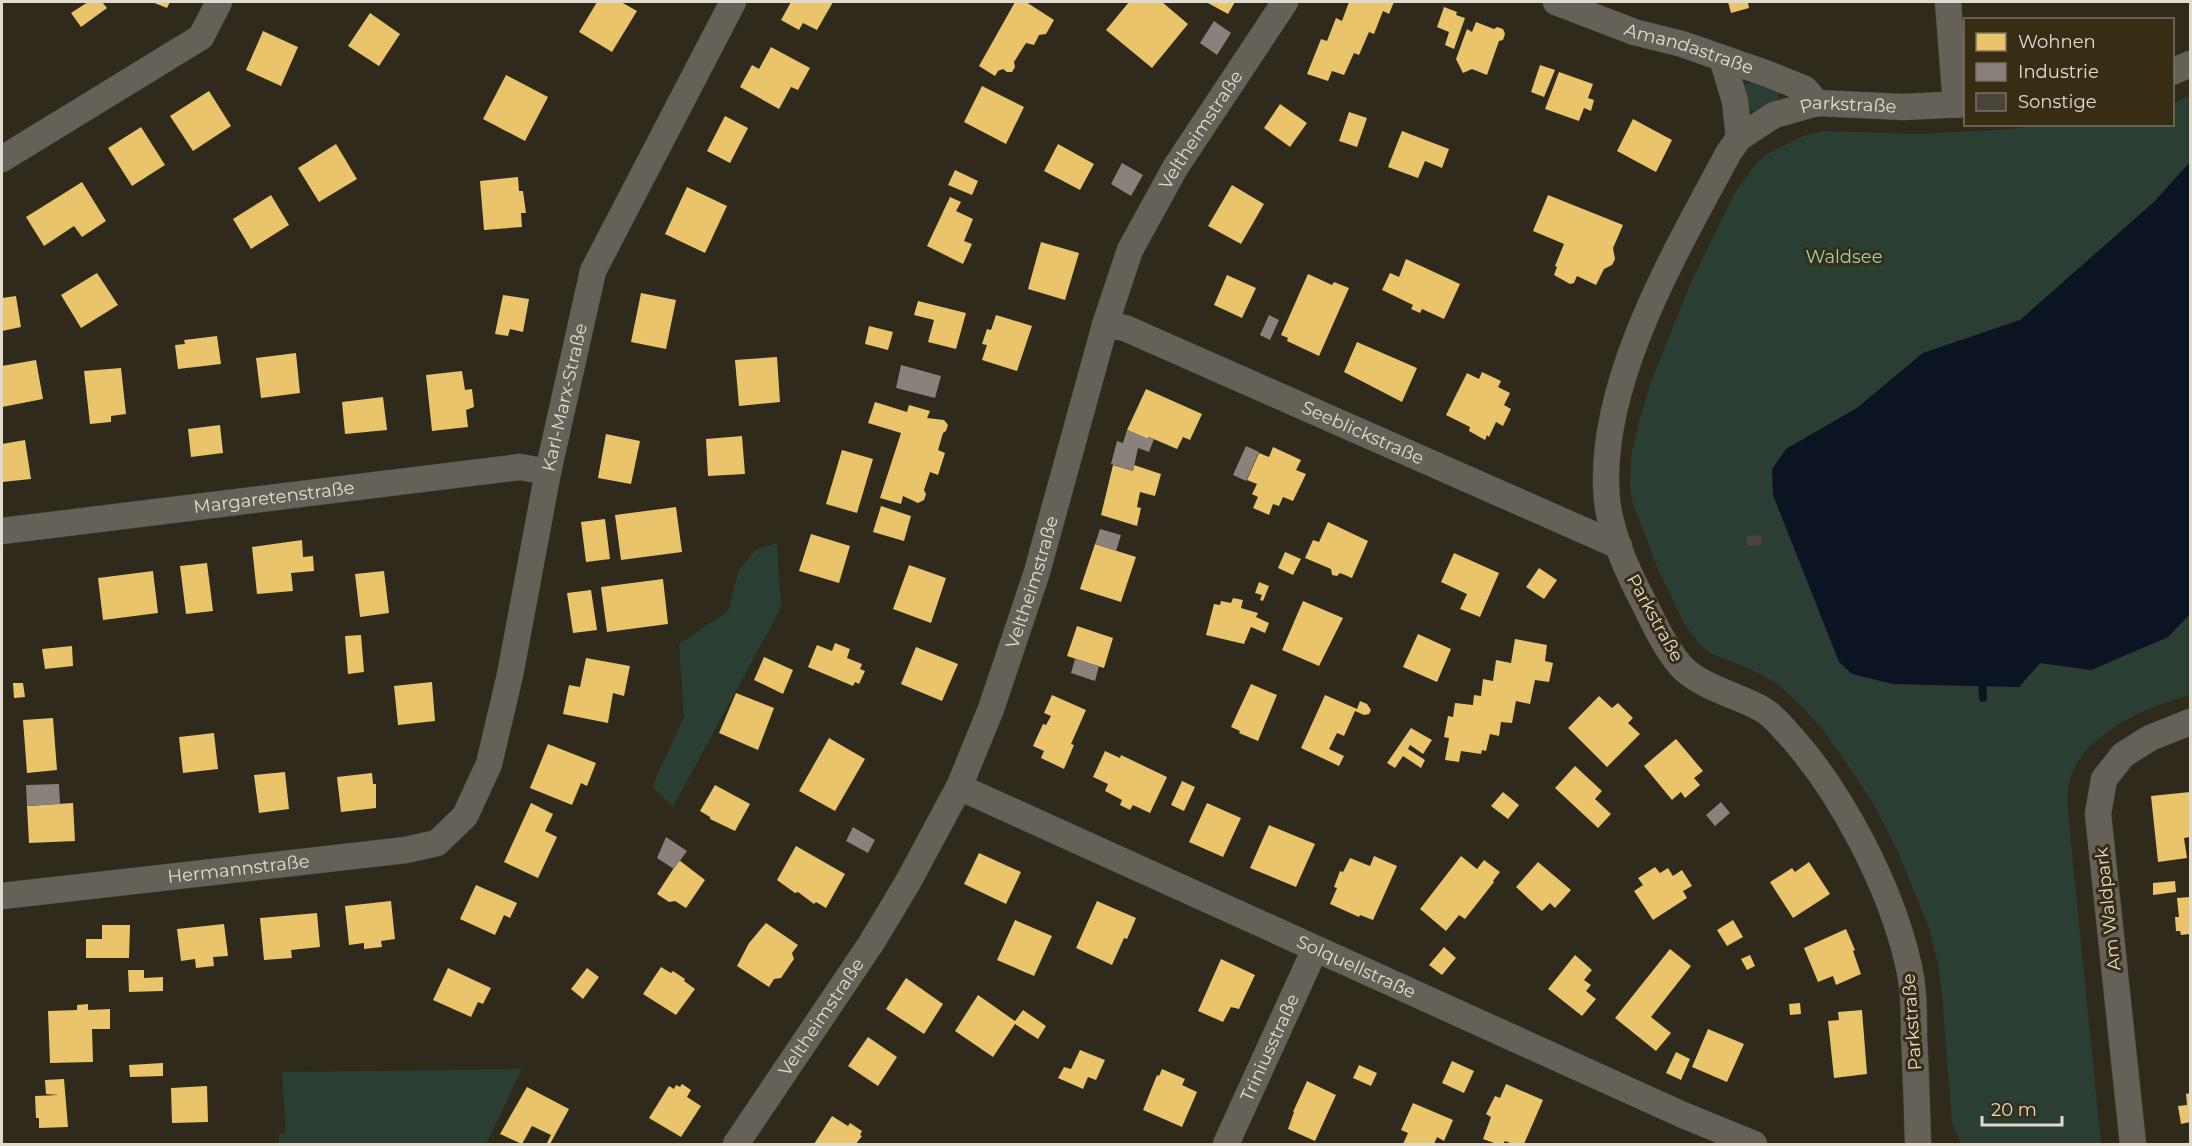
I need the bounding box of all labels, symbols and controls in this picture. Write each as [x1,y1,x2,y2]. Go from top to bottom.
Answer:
street label: Amandastraße [1621,18,1756,79]
legend [1964,18,2174,126]
text: Wohnen [2018,31,2096,53]
text: Industrie [2018,61,2099,83]
street label: Veltheimstraße [1154,66,1248,193]
text: Sonstige [2018,91,2097,113]
street label: Parkstraße [1797,92,1897,118]
park label: Waldsee [1805,246,1883,268]
street label: Karl-Marx-Straße [537,321,592,474]
street label: Seeblickstraße [1298,396,1427,470]
street label: Margaretenstraße [192,477,356,518]
street label: Veltheimstraße [1001,513,1063,651]
street label: Parkstraße [1622,570,1688,666]
street label: Am Waldpark [2091,846,2125,972]
street label: Hermannstraße [166,850,311,888]
street label: Solquellstraße [1293,930,1419,1003]
street label: Veltheimstraße [774,954,869,1080]
street label: Parkstraße [1898,973,1926,1071]
street label: Triniusstraße [1236,990,1304,1105]
scale bar [1982,1089,2062,1127]
text: 20 m [1991,1099,2037,1121]

